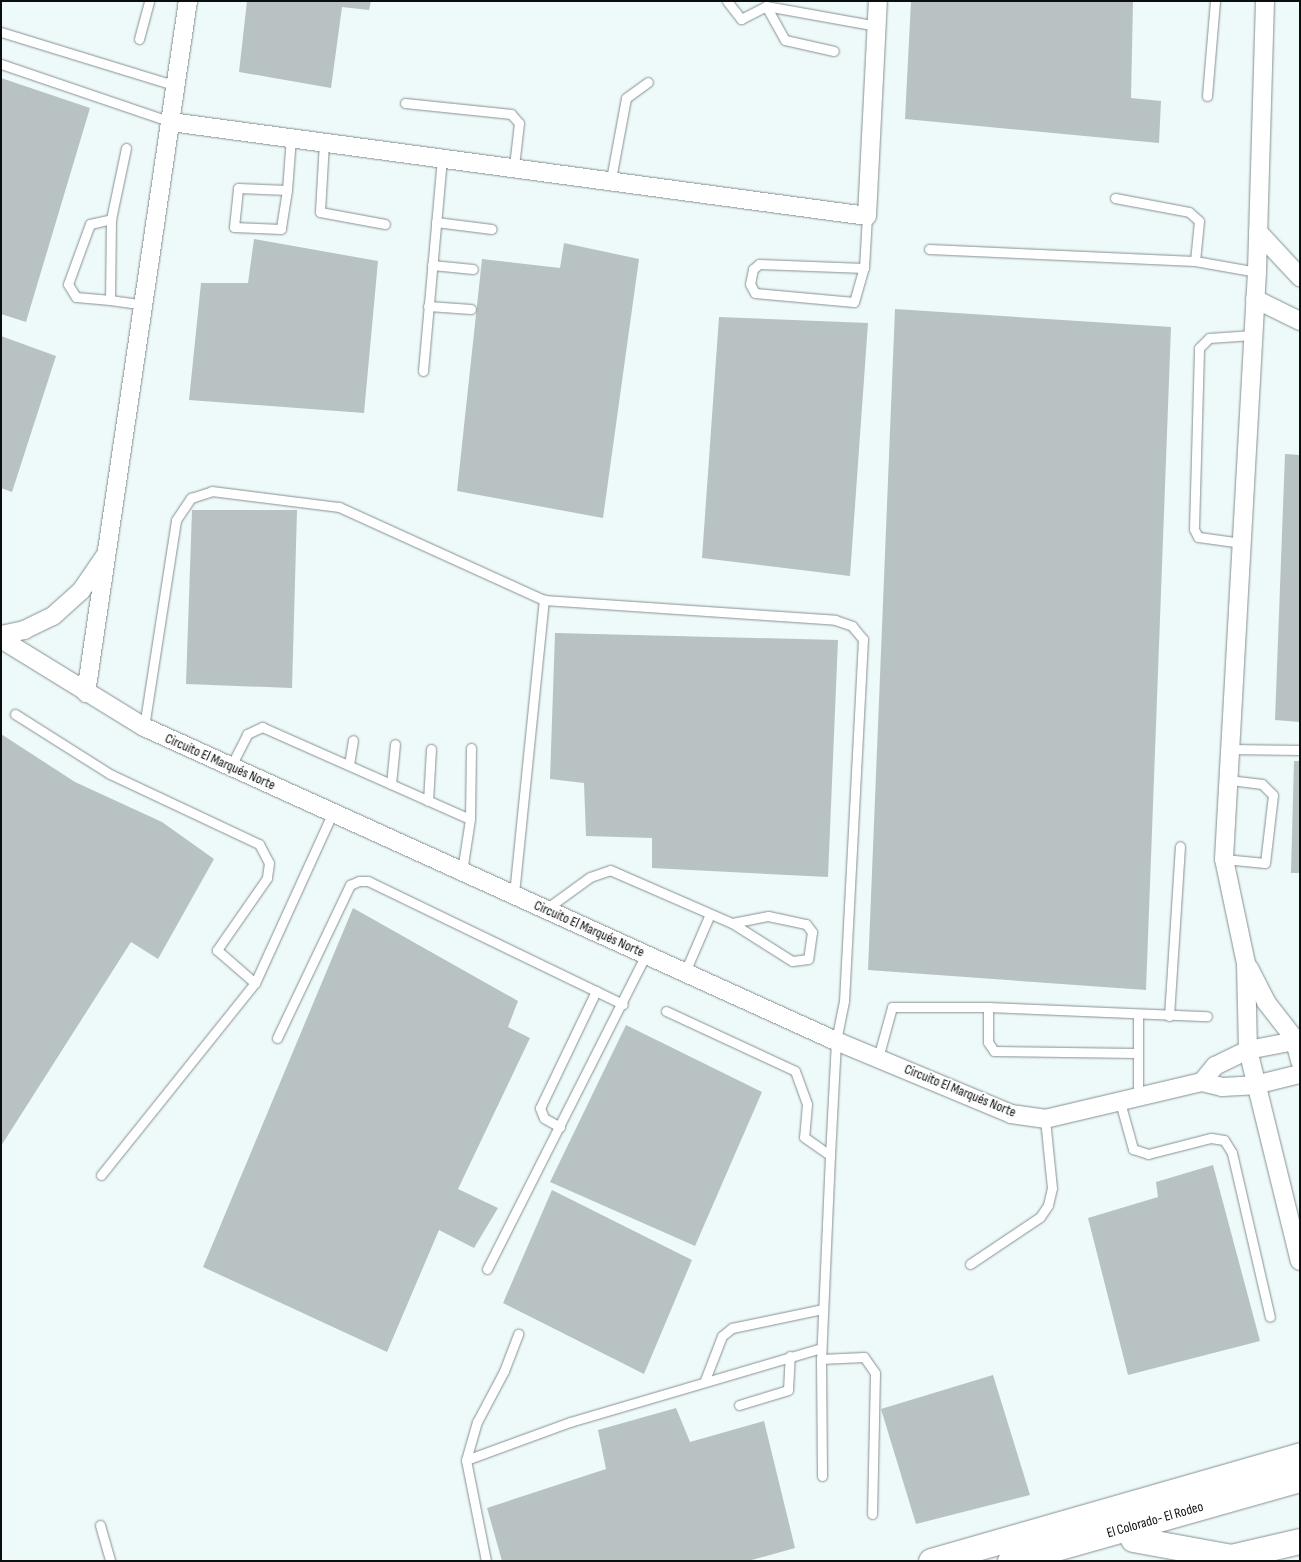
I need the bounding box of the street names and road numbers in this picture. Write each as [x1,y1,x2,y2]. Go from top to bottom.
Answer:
street label: Circuito El Marqués Norte [162,730,278,794]
street label: Circuito El Marqués Norte [531,897,647,961]
street label: Circuito El Marqués Norte [902,1061,1018,1121]
street label: El Colorado- El Rodeo [1105,1498,1205,1542]

